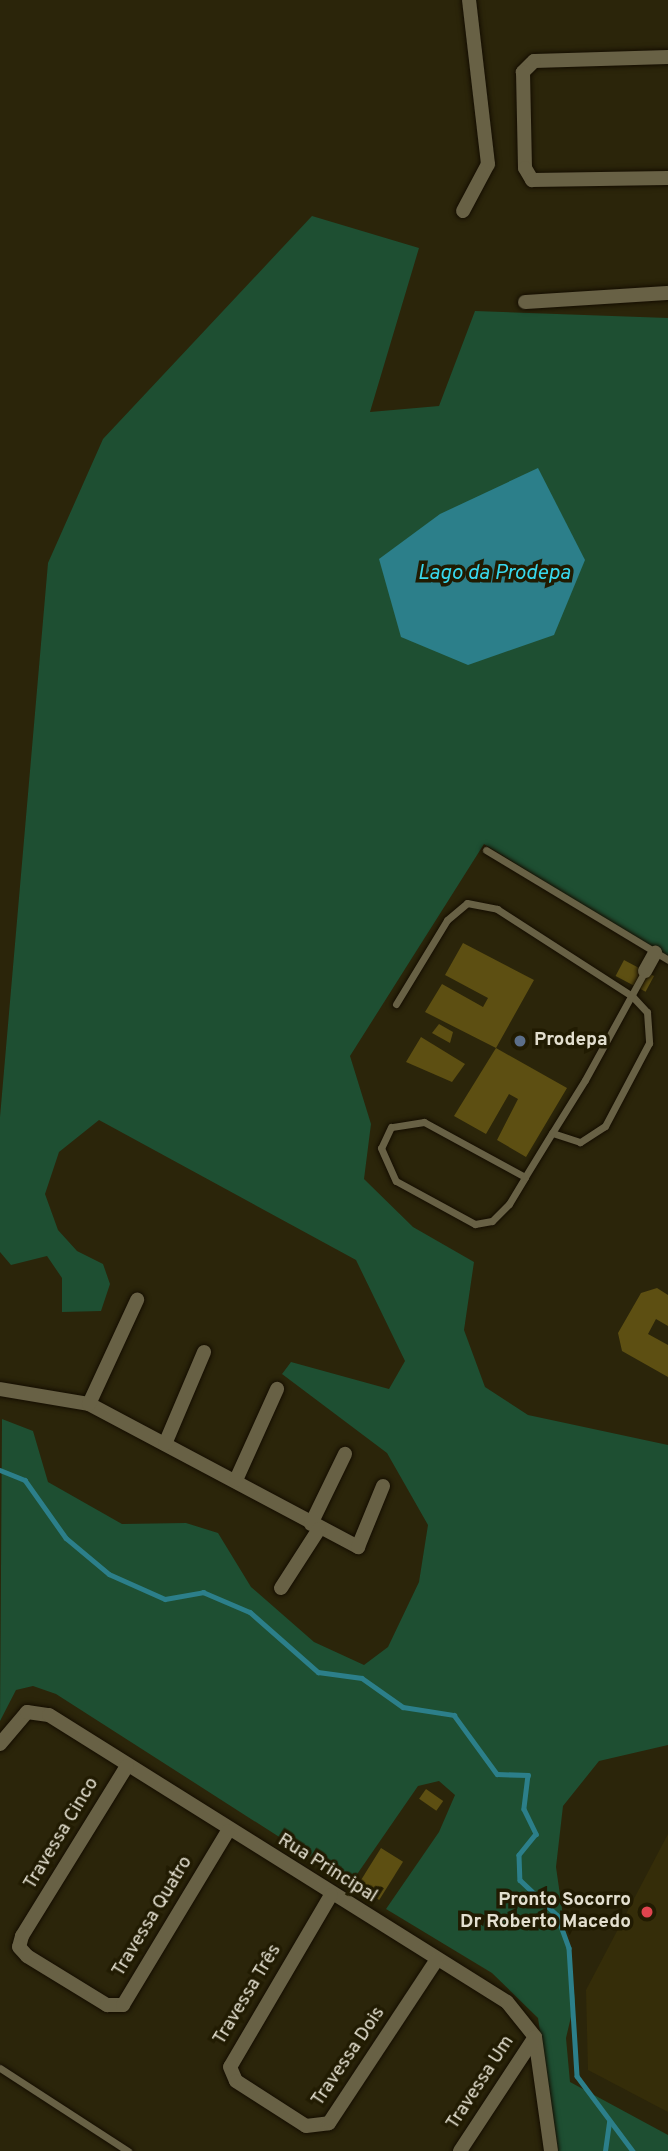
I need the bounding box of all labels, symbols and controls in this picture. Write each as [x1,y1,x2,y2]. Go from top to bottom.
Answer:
water label: Lago da Prodepa [418,561,570,587]
place label: Prodepa [534,1030,608,1052]
marker: Prodepa [512,1033,528,1049]
street label: Travessa Cinco [20,1774,104,1894]
street label: Rua Principal [273,1829,381,1909]
street label: Travessa Quatro [108,1853,198,1981]
place label: Pronto Socorro Dr Roberto Macedo [460,1890,631,1934]
marker: Pronto Socorro Dr Roberto Macedo [637,1902,657,1922]
street label: Travessa Três [209,1940,287,2050]
street label: Travessa Dois [307,2003,391,2111]
street label: Travessa Um [442,2032,520,2134]

